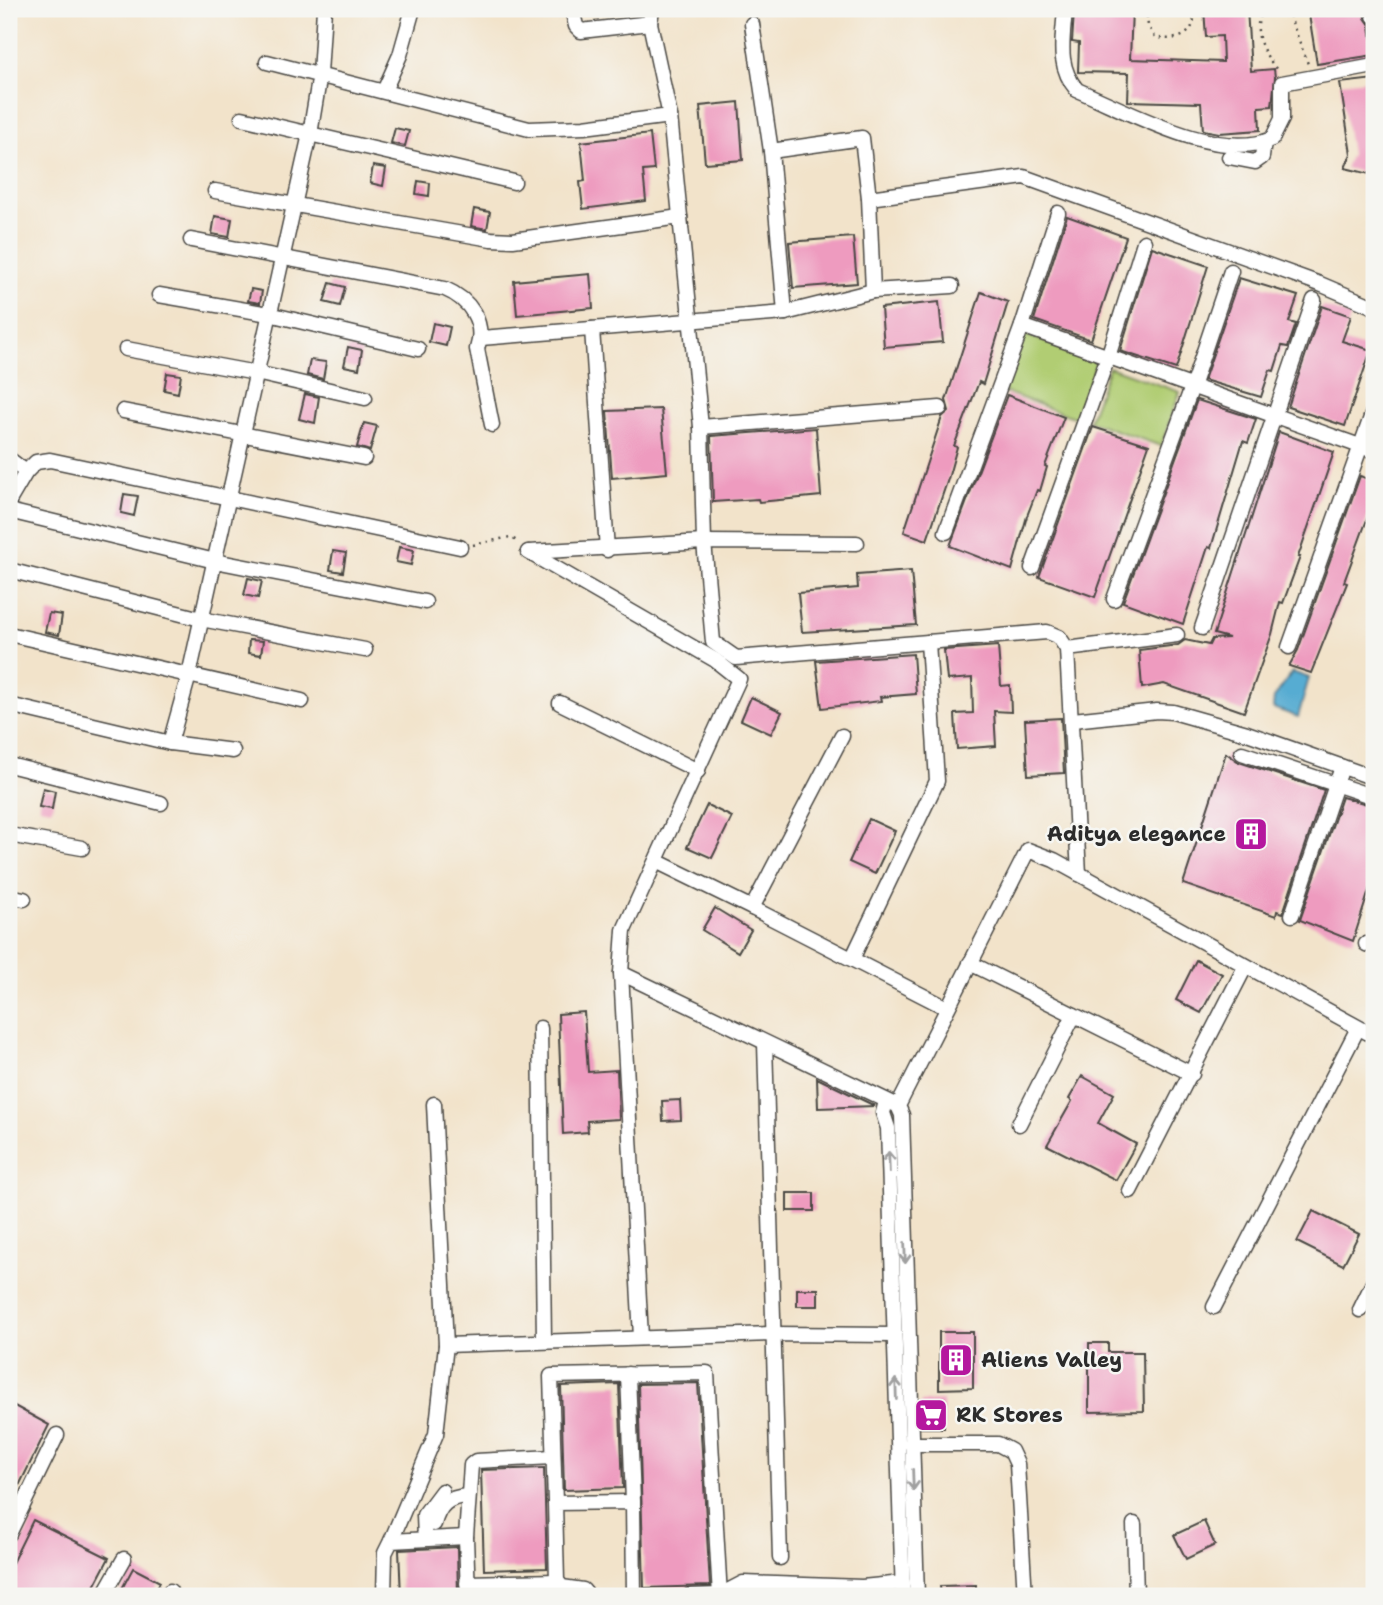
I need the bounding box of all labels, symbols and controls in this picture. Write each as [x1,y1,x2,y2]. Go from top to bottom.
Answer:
building icon: Aditya elegance [1232,815,1270,853]
place label: Aditya elegance [1047,820,1226,848]
one-way arrow [883,1151,896,1174]
one-way arrow [899,1241,912,1264]
building icon: Aliens Valley [937,1341,975,1379]
place label: Aliens Valley [981,1346,1122,1374]
one-way arrow [889,1378,903,1401]
supermarket icon: RK Stores [912,1396,950,1434]
place label: RK Stores [956,1401,1063,1429]
one-way arrow [906,1468,919,1491]

